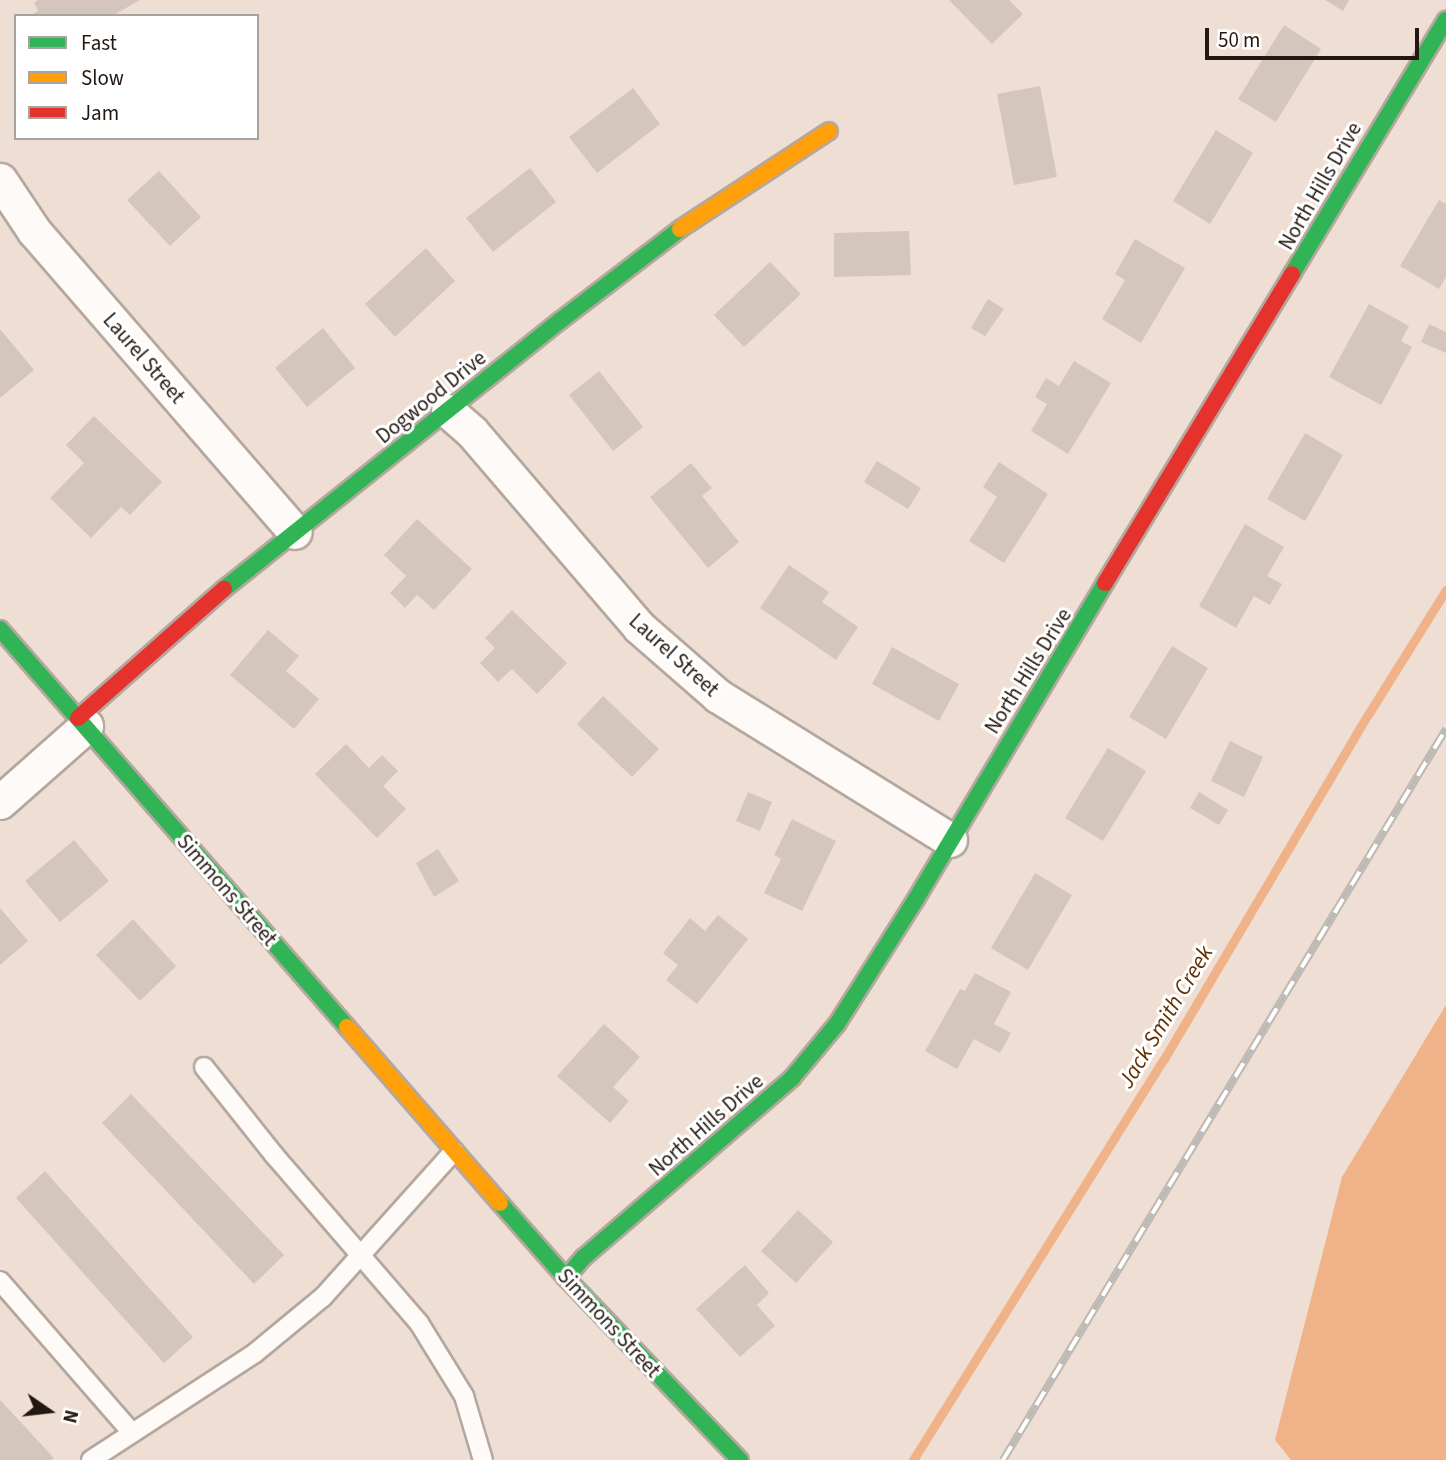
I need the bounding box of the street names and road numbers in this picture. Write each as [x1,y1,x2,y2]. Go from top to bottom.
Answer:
street label: North Hills Drive [1273,118,1367,254]
street label: Laurel Street [98,308,190,408]
street label: Dogwood Drive [371,345,491,449]
street label: North Hills Drive [979,604,1077,738]
street label: Laurel Street [624,608,724,702]
street label: Simmons Street [172,829,282,951]
street label: North Hills Drive [644,1069,768,1181]
street label: Simmons Street [552,1263,666,1383]

